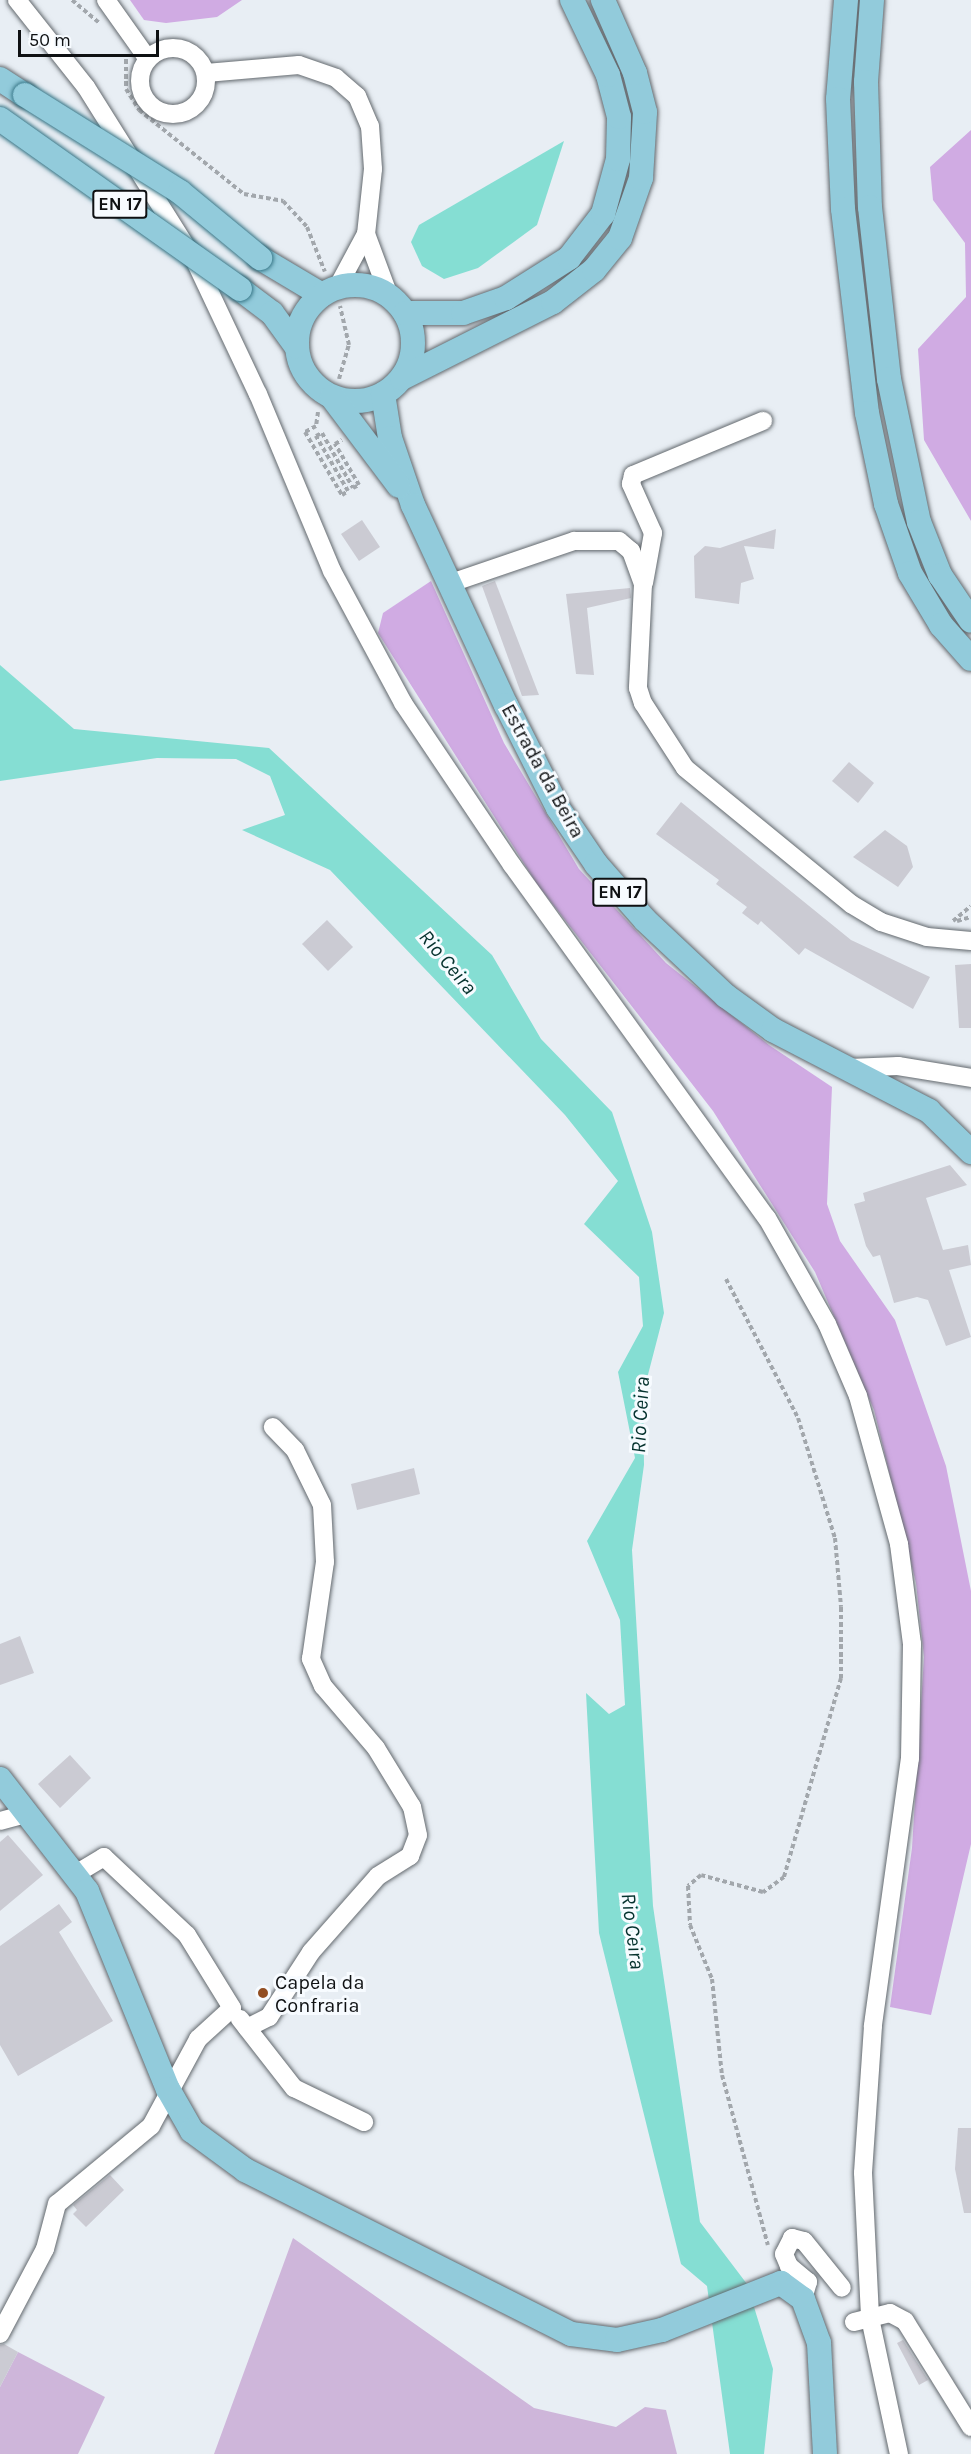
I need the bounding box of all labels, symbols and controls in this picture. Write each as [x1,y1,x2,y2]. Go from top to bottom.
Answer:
scale bar [21,18,162,56]
text: 50 m [29,29,71,51]
road number: EN 17 [92,189,148,219]
street label: Estrada da Beira [496,700,590,842]
road number: EN 17 [592,877,648,907]
water label: Rio Ceira [414,924,482,1000]
water label: Rio Ceira [625,1376,655,1454]
water label: Rio Ceira [616,1891,650,1971]
place label: Capela da Confraria [275,1970,364,2017]
marker: Capela da Confraria [256,1986,270,2000]

